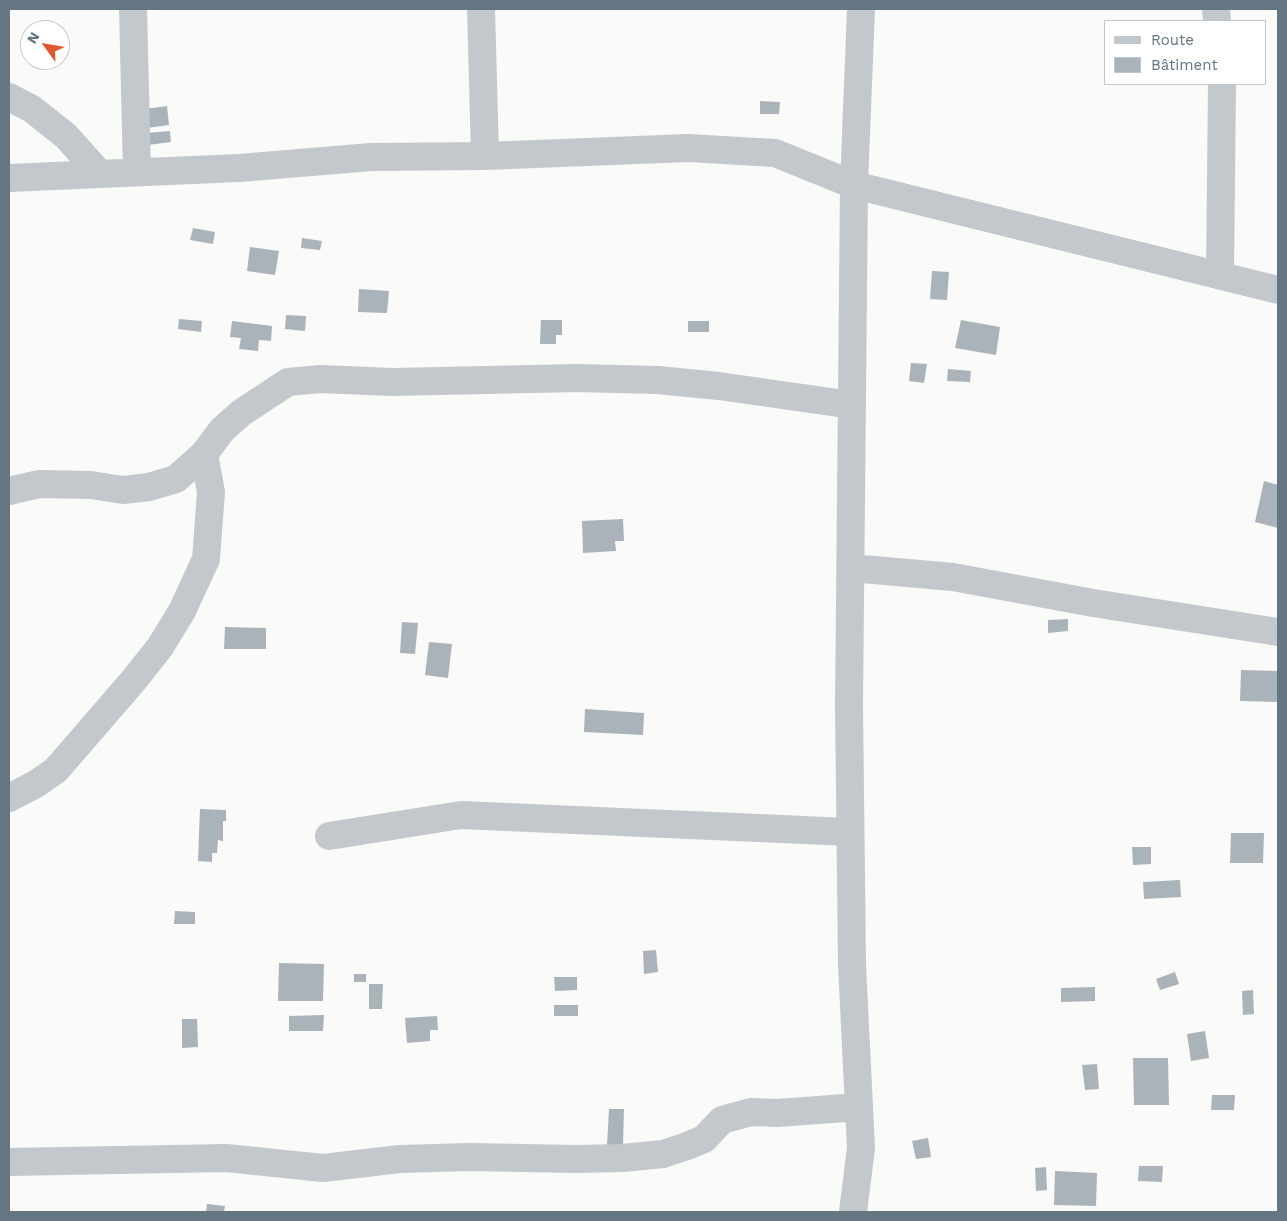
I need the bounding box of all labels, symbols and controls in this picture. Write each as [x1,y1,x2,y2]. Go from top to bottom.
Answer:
north arrow [20,20,70,70]
legend [1104,20,1267,85]
text: N [24,29,43,46]
text: Route [1151,31,1194,49]
text: Bâtiment [1151,56,1218,74]

